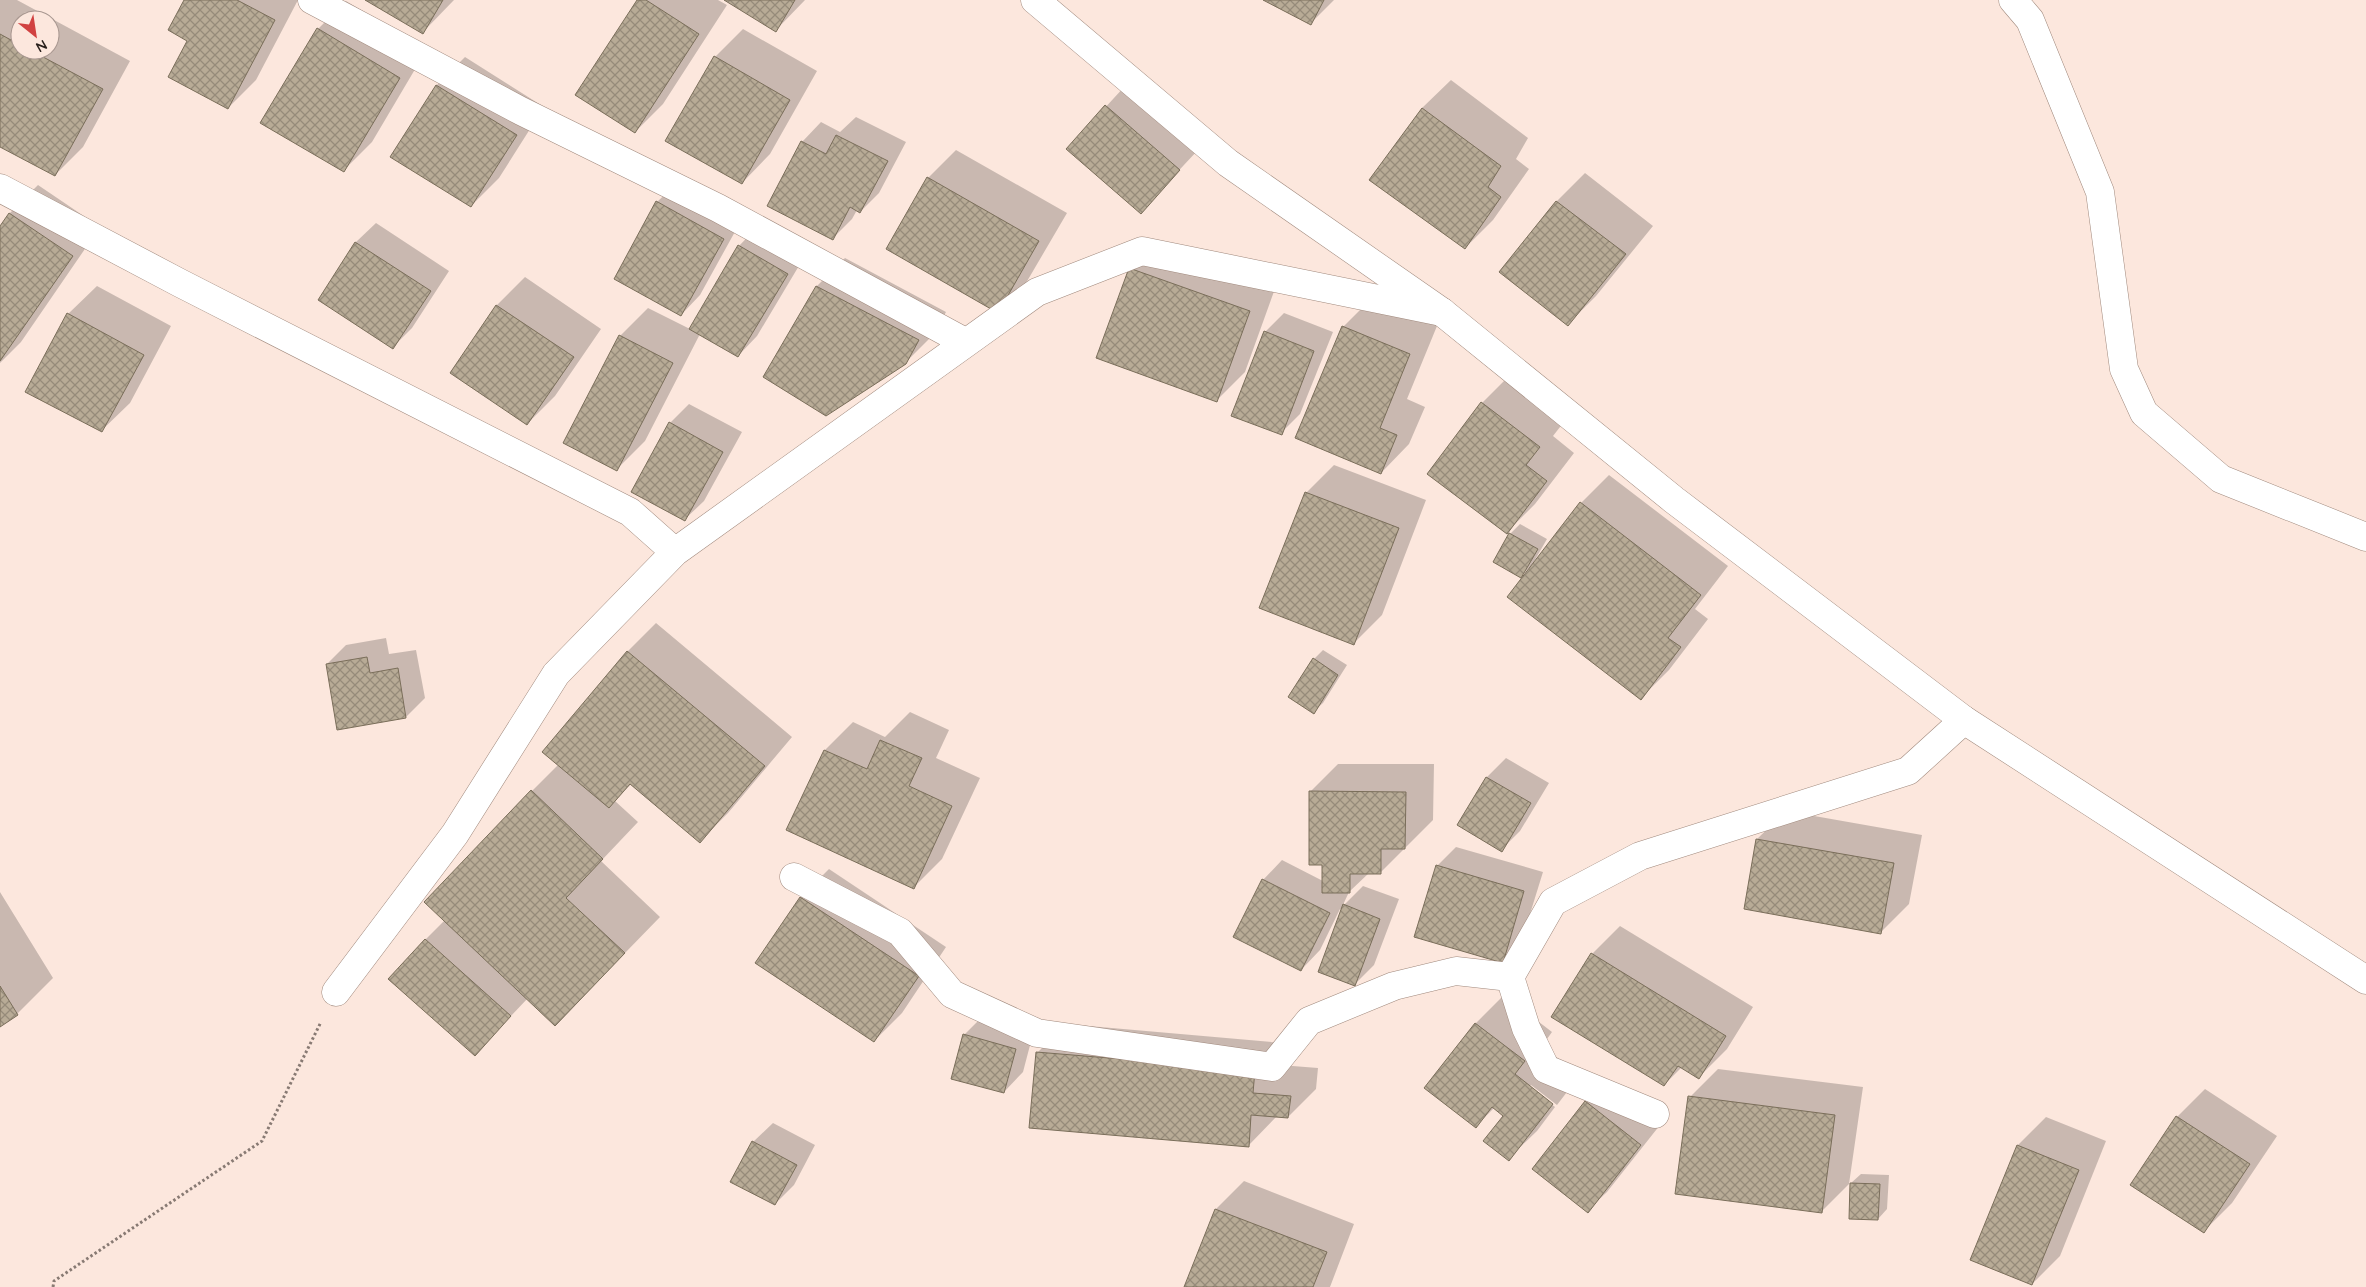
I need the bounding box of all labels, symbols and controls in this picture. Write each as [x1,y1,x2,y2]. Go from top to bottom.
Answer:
north arrow [10,10,60,60]
text: N [33,36,50,57]

